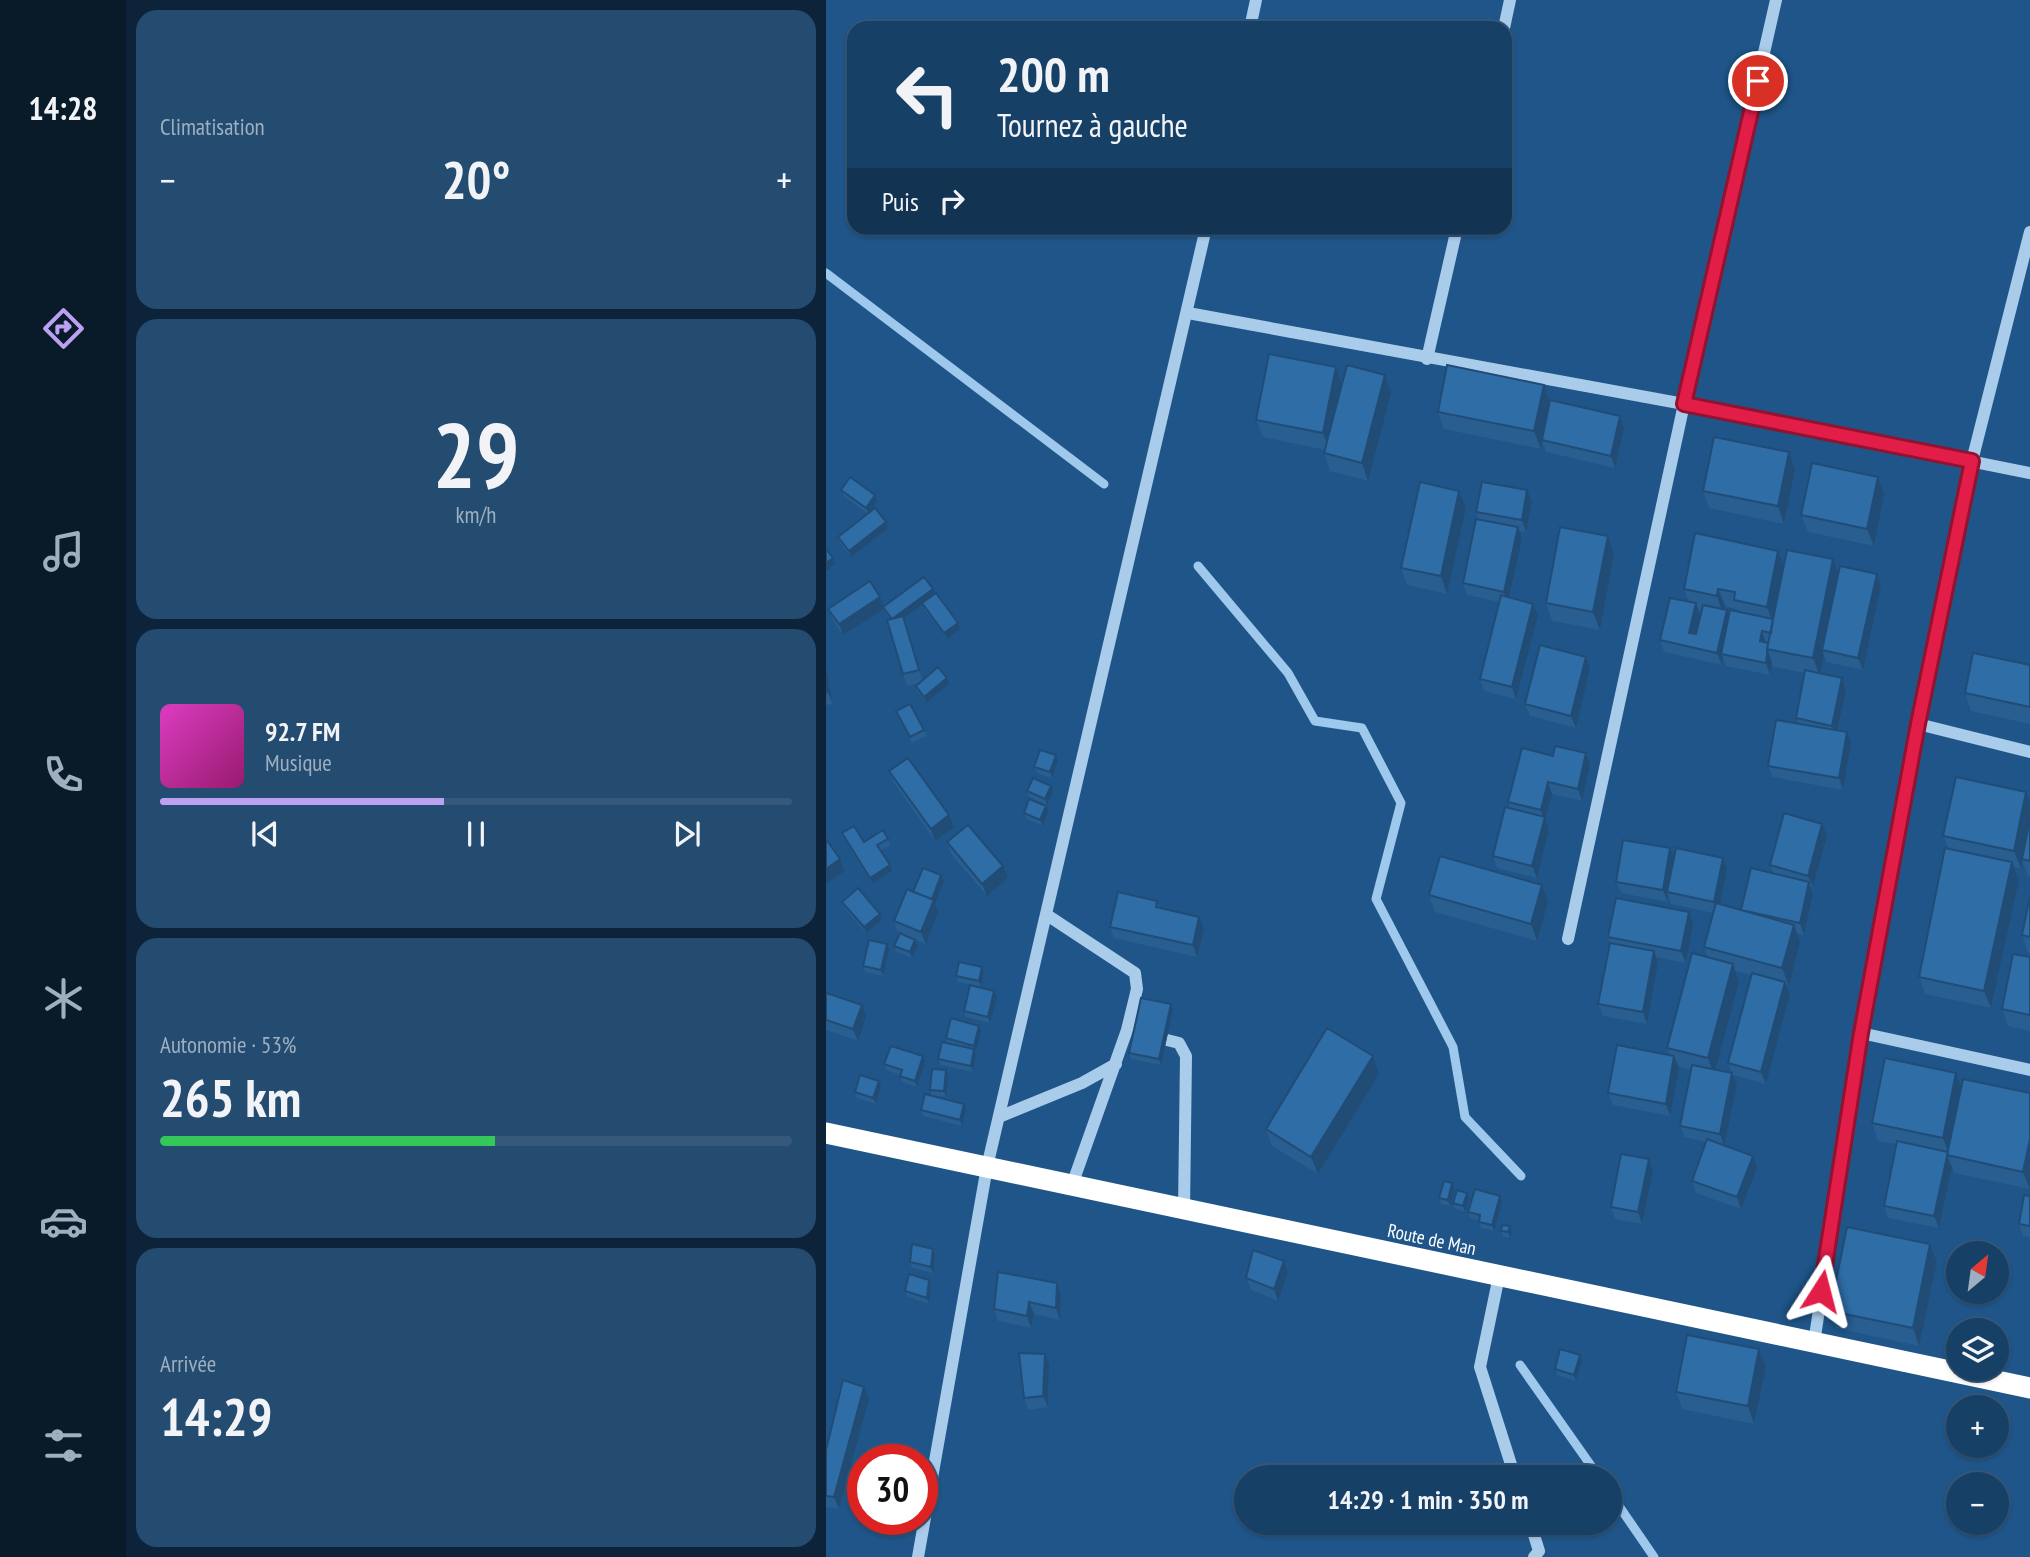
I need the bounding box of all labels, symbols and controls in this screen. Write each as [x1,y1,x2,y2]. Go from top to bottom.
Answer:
text: 200 m [997,42,1110,106]
icon: left [882,49,973,140]
pin [1728,51,1788,111]
icon: arrive [1739,62,1777,100]
text: 14:28 [28,87,98,129]
text: Tournez à gauche [997,104,1188,146]
text: Climatisation [160,112,265,141]
text: 20° [442,146,510,213]
text: − [160,155,176,204]
text: + [776,155,792,204]
icon: right [933,182,971,220]
text: Puis [882,185,919,218]
icon: directions [39,304,88,353]
text: 29 [433,395,520,513]
text: km/h [456,500,496,529]
icon: music [39,527,88,576]
text: 92.7 FM [265,715,340,748]
text: Musique [265,748,332,777]
icon: phone [39,750,88,799]
icon: previous [246,815,284,853]
icon: pause [457,815,495,853]
icon: next [668,815,706,853]
icon: climate [39,974,88,1023]
text: Autonomie · 53% [160,1030,296,1059]
text: 265 km [160,1064,301,1131]
icon: car [39,1197,88,1246]
street label: Route de Man [1386,1218,1478,1260]
north arrow [1946,1241,2009,1304]
map controls [1946,1241,2009,1535]
position arrow [1784,1254,1858,1328]
button: layers [1946,1318,2009,1381]
text: Arrivée [160,1349,216,1378]
text: 14:29 [160,1383,272,1450]
button: + [1946,1395,2009,1458]
icon: filters [39,1421,88,1470]
speed limit sign: 30 [847,1444,938,1535]
button: − [1946,1472,2009,1535]
text: 14:29 · 1 min · 350 m [1328,1483,1528,1516]

